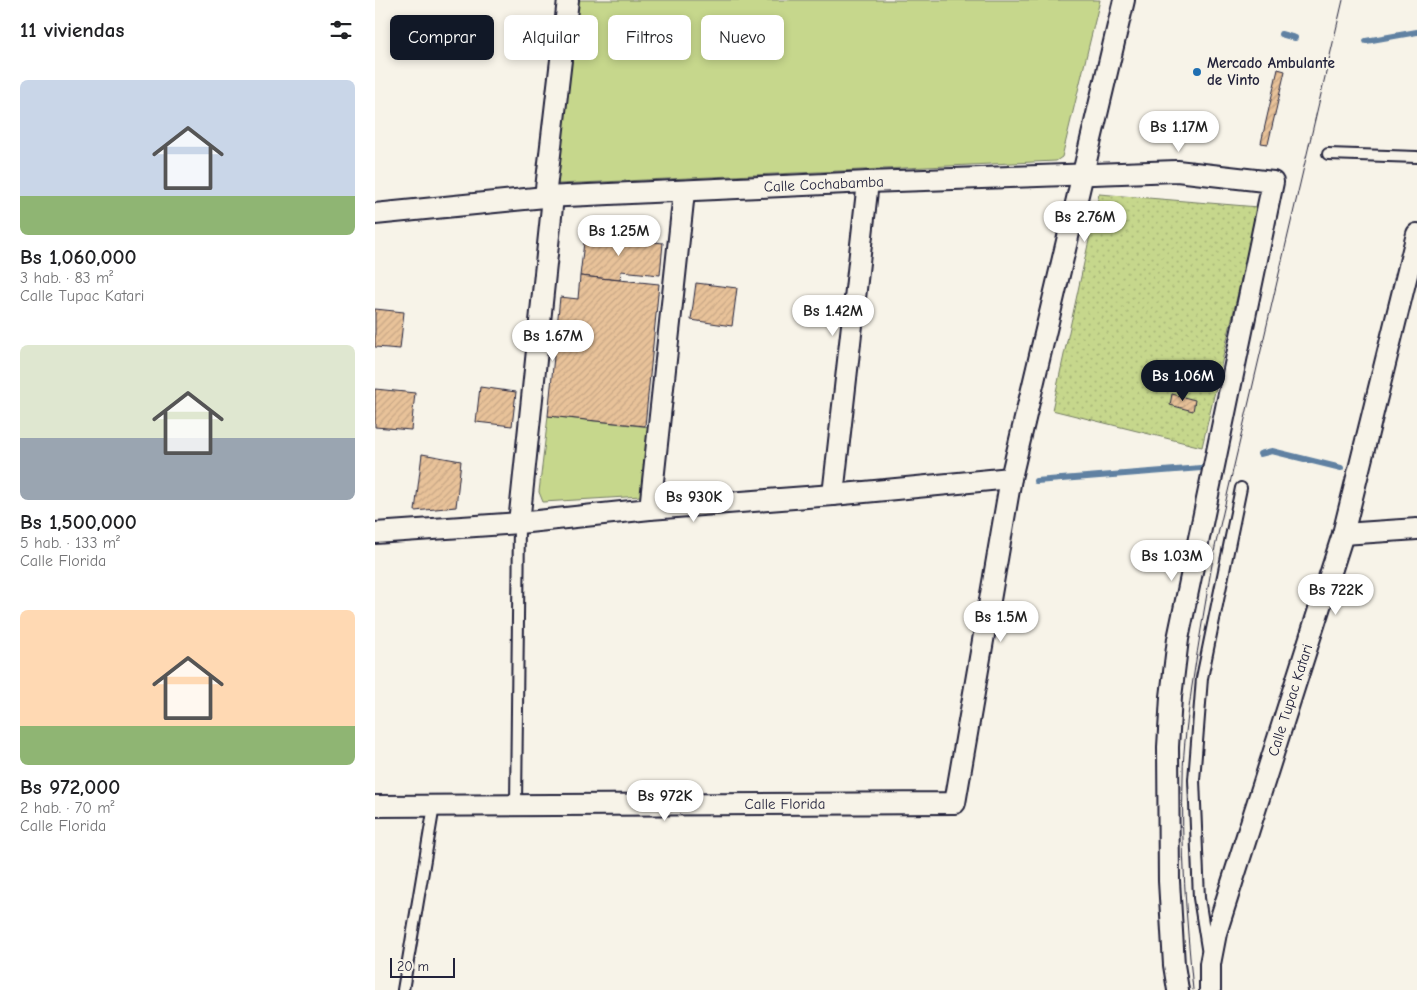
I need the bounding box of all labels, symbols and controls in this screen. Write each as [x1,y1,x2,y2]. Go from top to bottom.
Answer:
chip: Comprar [390,15,494,60]
chip: Alquilar [504,15,598,60]
chip: Filtros [608,15,691,60]
chip: Nuevo [701,15,784,60]
icon: filters [327,16,355,44]
text: 11 viviendas [20,18,124,42]
place label: Mercado Ambulante de Vinto [1207,54,1335,89]
marker: Mercado Ambulante de Vinto [1191,66,1203,78]
pin: Bs 1.17M [1127,110,1231,153]
icon: home [143,113,233,203]
text: Bs 1.17M [1150,118,1208,136]
street label: Calle Cochabamba [763,172,884,196]
pin: Bs 2.76M [1033,200,1137,243]
text: Bs 2.76M [1055,208,1115,226]
pin: Bs 1.25M [567,214,671,257]
text: Bs 1.25M [589,222,649,240]
text: Bs 1,060,000 [20,245,137,269]
text: 3 hab. · 83 m² [20,269,113,287]
text: Calle Tupac Katari [20,287,144,305]
pin: Bs 1.42M [781,294,885,337]
text: Bs 1.42M [803,302,863,320]
pin: Bs 1.67M [501,320,605,362]
text: Bs 1.67M [523,327,583,345]
pin: Bs 1.06M [1131,360,1235,402]
text: Bs 1.06M [1152,367,1214,385]
icon: home [143,378,233,468]
pin: Bs 930K [648,480,740,523]
text: Bs 930K [666,488,722,506]
text: Bs 1,500,000 [20,510,137,534]
text: 5 hab. · 133 m² [20,534,120,552]
pin: Bs 1.03M [1120,540,1224,582]
text: Bs 1.03M [1141,547,1203,565]
text: Calle Florida [20,552,106,570]
pin: Bs 722K [1290,574,1382,616]
text: Bs 722K [1309,581,1363,599]
pin: Bs 1.5M [955,600,1047,643]
text: Bs 1.5M [975,608,1027,626]
street label: Calle Tupac Katari [1264,642,1316,758]
icon: home [143,643,233,733]
text: Bs 972,000 [20,775,120,799]
pin: Bs 972K [619,780,711,822]
text: Bs 972K [638,787,692,805]
street label: Calle Florida [744,795,826,813]
text: 2 hab. · 70 m² [20,799,115,817]
text: Calle Florida [20,817,106,835]
scale bar [390,955,455,978]
text: 20 m [397,958,429,975]

